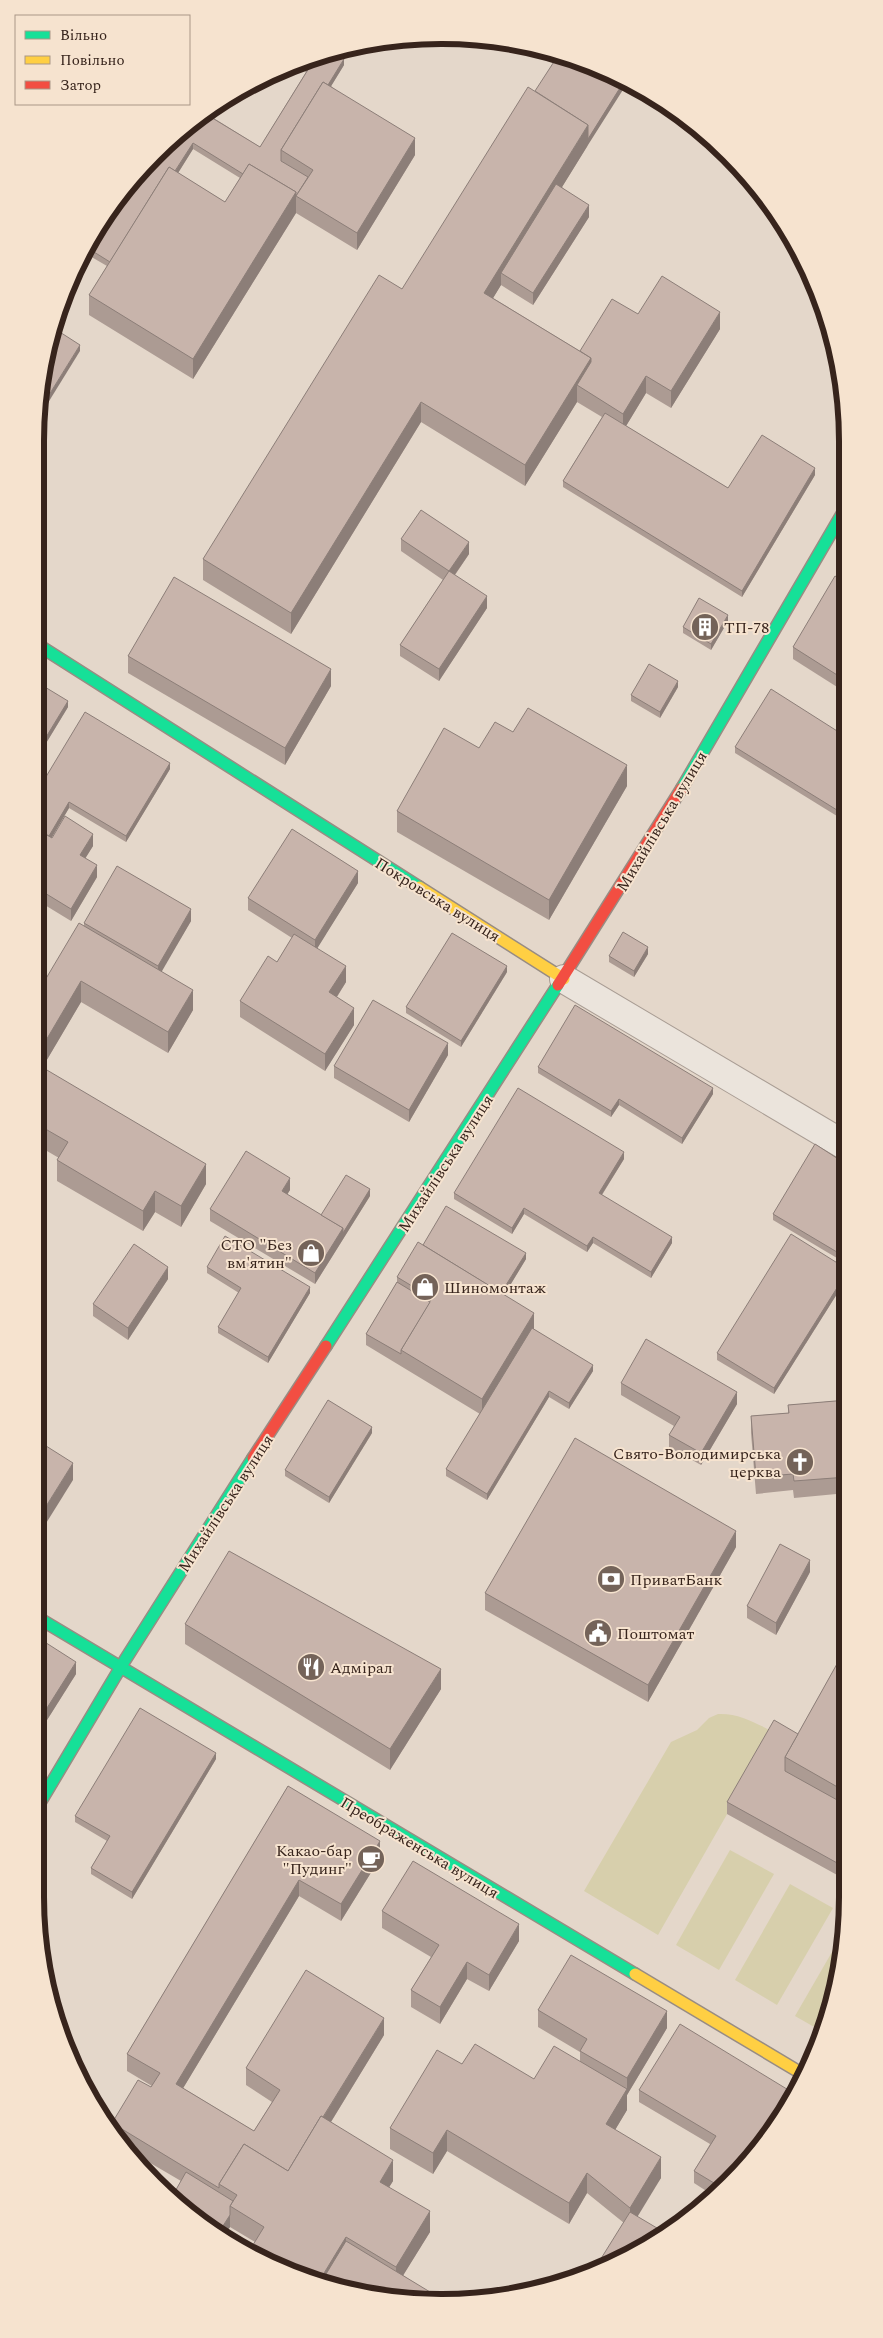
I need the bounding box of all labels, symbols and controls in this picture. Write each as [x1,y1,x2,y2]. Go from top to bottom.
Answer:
legend [15,15,190,105]
text: Вільно [60,24,107,47]
text: Повільно [60,49,125,72]
text: Затор [60,74,101,97]
building icon: ТП-78 [690,612,720,642]
place label: ТП-78 [724,616,769,640]
street label: Михайлівська вулиця [610,747,713,896]
street label: Покровська вулиця [370,852,505,948]
street label: Михайлівська вулиця [392,1090,500,1237]
place label: СТО "Без вм'ятин" [220,1233,292,1275]
shop icon: СТО "Без вм'ятин" [296,1238,326,1268]
shop icon: Шиномонтаж [410,1272,440,1302]
place label: Шиномонтаж [444,1276,547,1300]
street label: Михайлівська вулиця [172,1430,280,1577]
place label: Свято-Володимирська церква [613,1442,781,1484]
church icon: Свято-Володимирська церква [785,1447,815,1477]
bank icon: ПриватБанк [596,1564,626,1594]
place label: ПриватБанк [630,1568,723,1592]
public building icon: Поштомат [583,1618,613,1648]
place label: Поштомат [617,1622,695,1646]
restaurant icon: Адмірал [296,1652,326,1682]
place label: Адмірал [330,1656,392,1680]
street label: Преображенська вулиця [336,1791,503,1905]
place label: Какао-бар "Пудинг" [276,1839,352,1881]
cafe icon: Какао-бар "Пудинг" [356,1844,386,1874]

